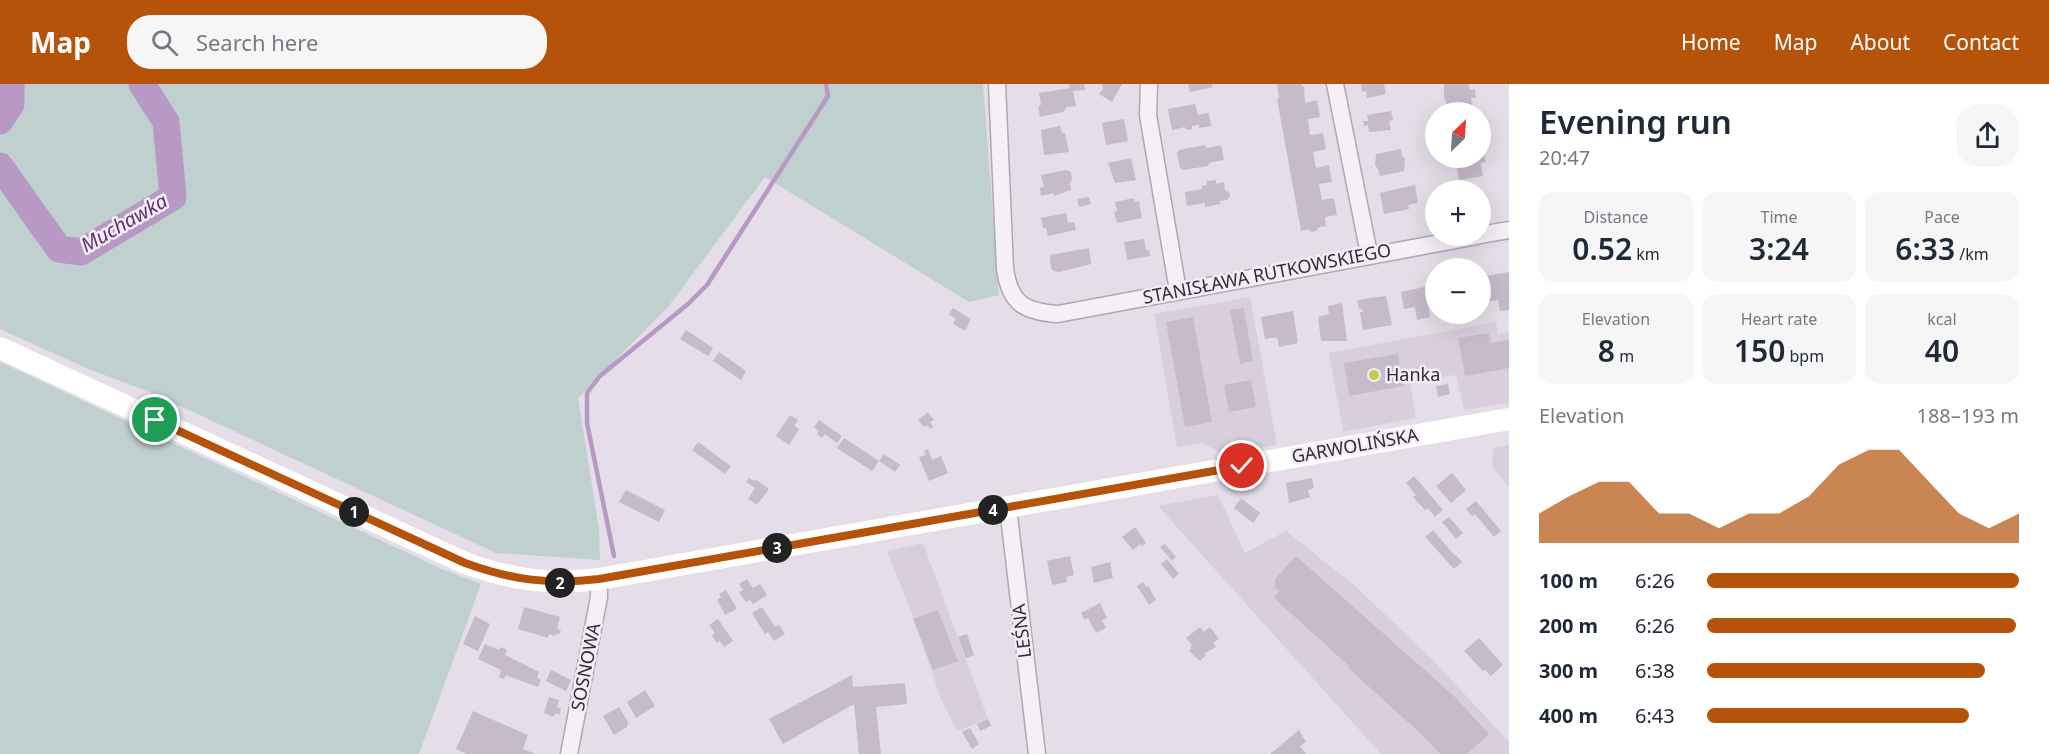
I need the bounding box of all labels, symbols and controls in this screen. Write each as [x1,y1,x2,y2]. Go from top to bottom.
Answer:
search box [127,15,547,69]
text: Map [30,23,91,61]
icon: search [148,26,181,59]
text: Search here [196,27,318,57]
text: Home [1681,28,1741,56]
text: Map [1774,28,1817,56]
text: About [1850,28,1910,56]
text: Contact [1943,28,2019,56]
text: Evening run [1539,99,1732,144]
north arrow [1425,102,1491,168]
map controls [1425,102,1491,324]
button: share [1956,104,2019,167]
text: 20:47 [1539,144,1590,171]
button: + [1425,180,1491,246]
water label: Muchawka [75,187,172,258]
text: Distance [1584,206,1648,228]
text: Time [1760,206,1798,228]
text: Pace [1924,206,1960,228]
text: 0.52 [1572,228,1632,269]
text: 3:24 [1749,228,1809,269]
text: 6:33 [1895,228,1955,269]
street label: STANISŁAWA RUTKOWSKIEGO [1141,237,1393,309]
text: km [1632,243,1660,265]
text: /km [1955,243,1989,265]
button: − [1425,258,1491,324]
text: Elevation [1582,308,1650,330]
text: Heart rate [1741,308,1817,330]
text: kcal [1927,308,1957,330]
text: 8 [1598,330,1615,371]
text: 150 [1734,330,1785,371]
text: 40 [1925,330,1959,371]
text: m [1615,345,1634,367]
text: bpm [1785,345,1824,367]
place label: Hanka [1386,362,1440,386]
marker: Hanka [1367,368,1381,382]
pin [129,394,180,445]
text: Elevation [1539,402,1624,429]
text: 188–193 m [1916,402,2019,429]
icon: arrive [138,403,171,436]
street label: GARWOLIŃSKA [1290,422,1421,468]
pin [1216,440,1267,491]
icon: check [1225,449,1258,482]
pin: 4 [978,495,1008,525]
pin: 1 [339,497,369,527]
text: 4 [988,499,998,521]
text: 1 [349,501,359,523]
pin: 3 [762,533,792,563]
text: 3 [772,537,782,559]
text: 100 m [1539,567,1598,594]
text: 6:26 [1635,567,1675,594]
pin: 2 [545,568,575,598]
text: 2 [555,572,565,594]
street label: LEŚNA [1006,602,1036,660]
text: 200 m [1539,612,1598,639]
text: 6:26 [1635,612,1675,639]
street label: SOSNOWA [565,620,605,713]
text: 300 m [1539,657,1598,684]
text: 6:38 [1635,657,1675,684]
text: 400 m [1539,702,1598,729]
text: 6:43 [1635,702,1675,729]

